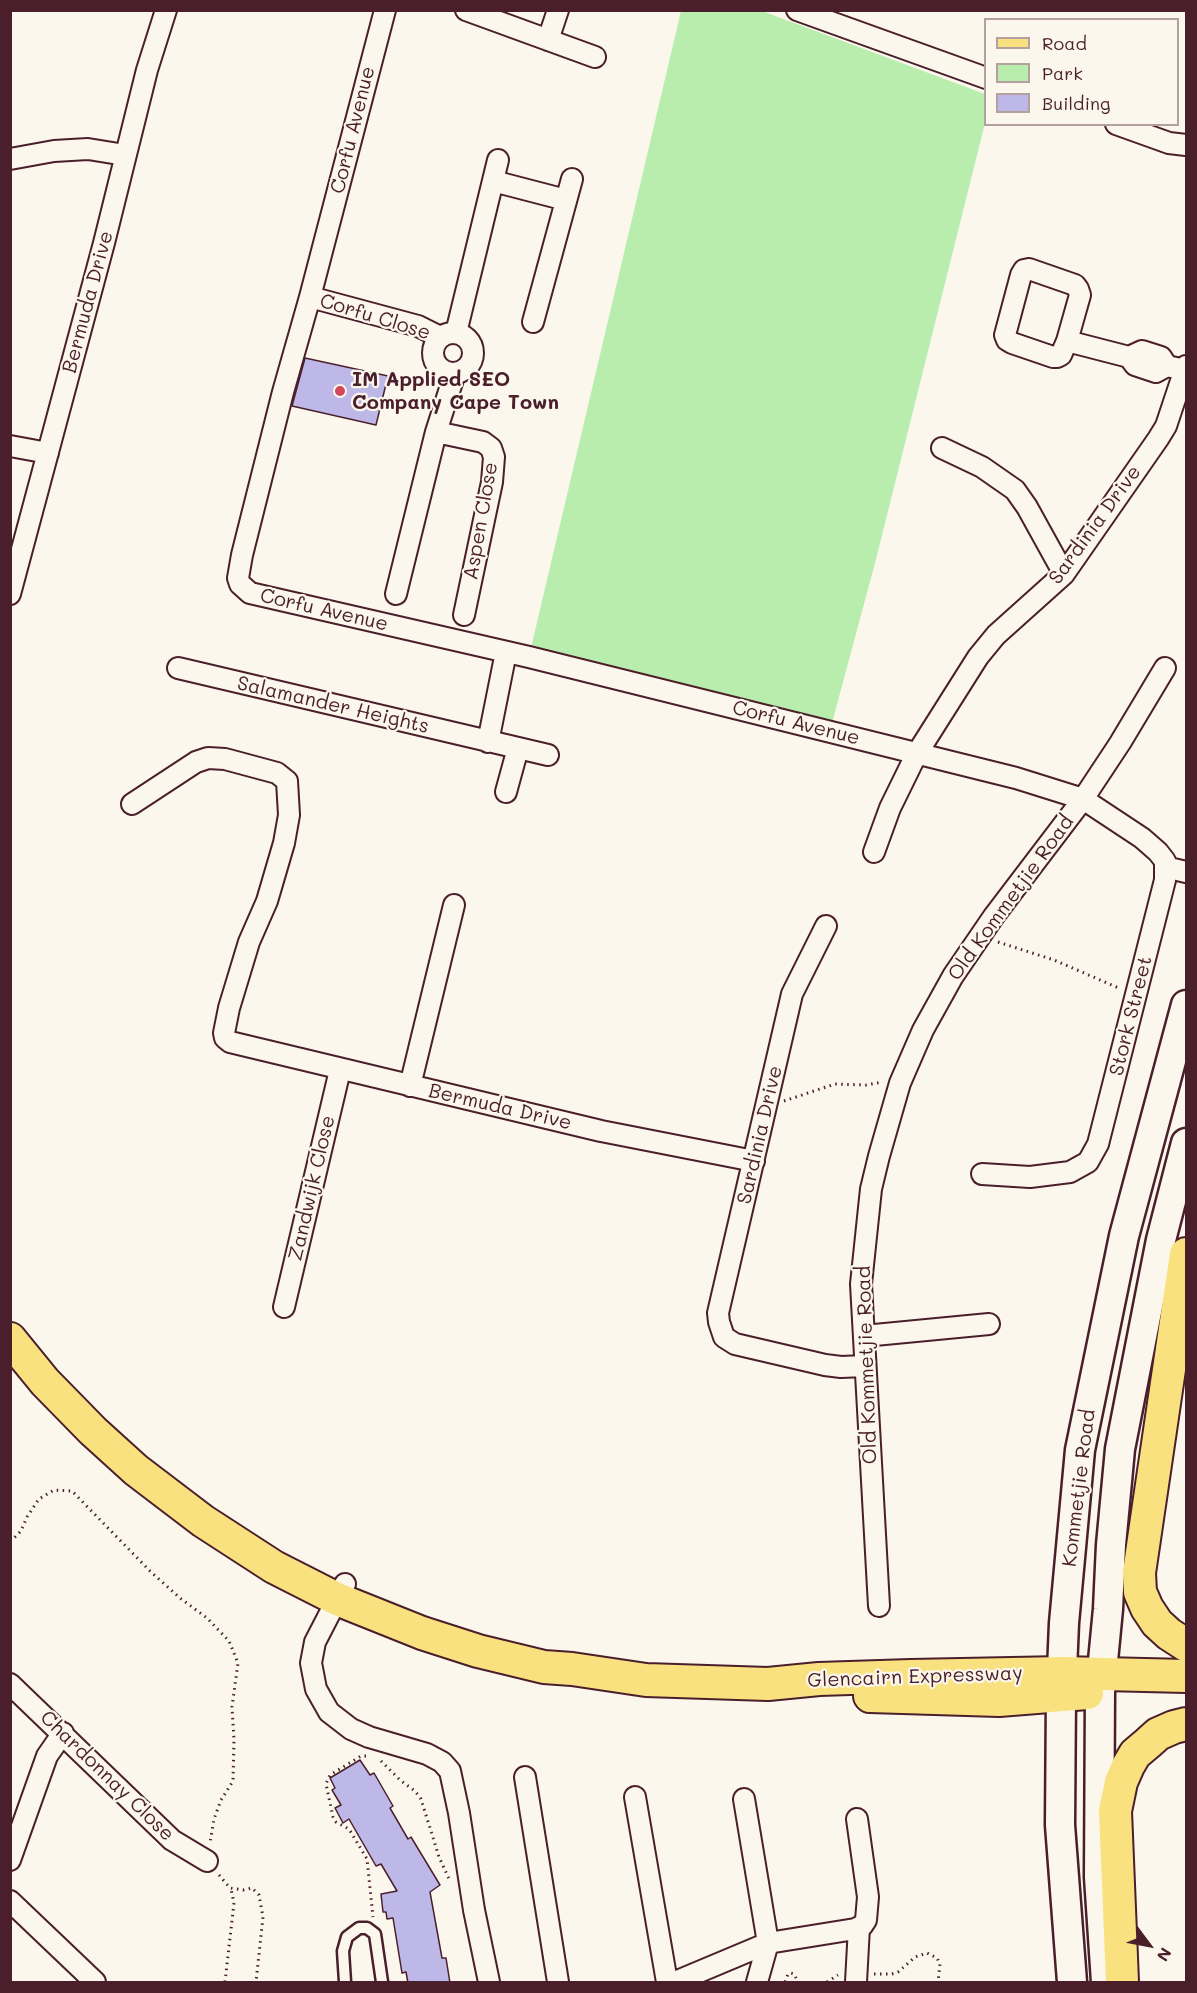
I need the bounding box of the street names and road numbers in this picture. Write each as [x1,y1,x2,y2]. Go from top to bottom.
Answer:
street label: Corfu Avenue [326,64,380,196]
street label: Bermuda Drive [57,228,119,376]
street label: Corfu Close [317,289,433,345]
street label: Aspen Close [459,460,503,582]
street label: Sardinia Drive [1044,461,1146,589]
street label: Corfu Avenue [258,584,390,636]
street label: Salamander Heights [235,671,431,739]
street label: Corfu Avenue [730,696,862,750]
street label: Old Kommetjie Road [943,811,1079,985]
street label: Stork Street [1105,954,1157,1078]
street label: Sardinia Drive [732,1063,788,1207]
street label: Bermuda Drive [426,1079,574,1135]
street label: Zandwijk Close [284,1113,340,1263]
street label: Old Kommetjie Road [852,1265,882,1465]
street label: Kommetjie Road [1057,1408,1101,1568]
street label: Glencairn Expressway [807,1661,1023,1693]
street label: Chardonnay Close [35,1706,179,1846]

